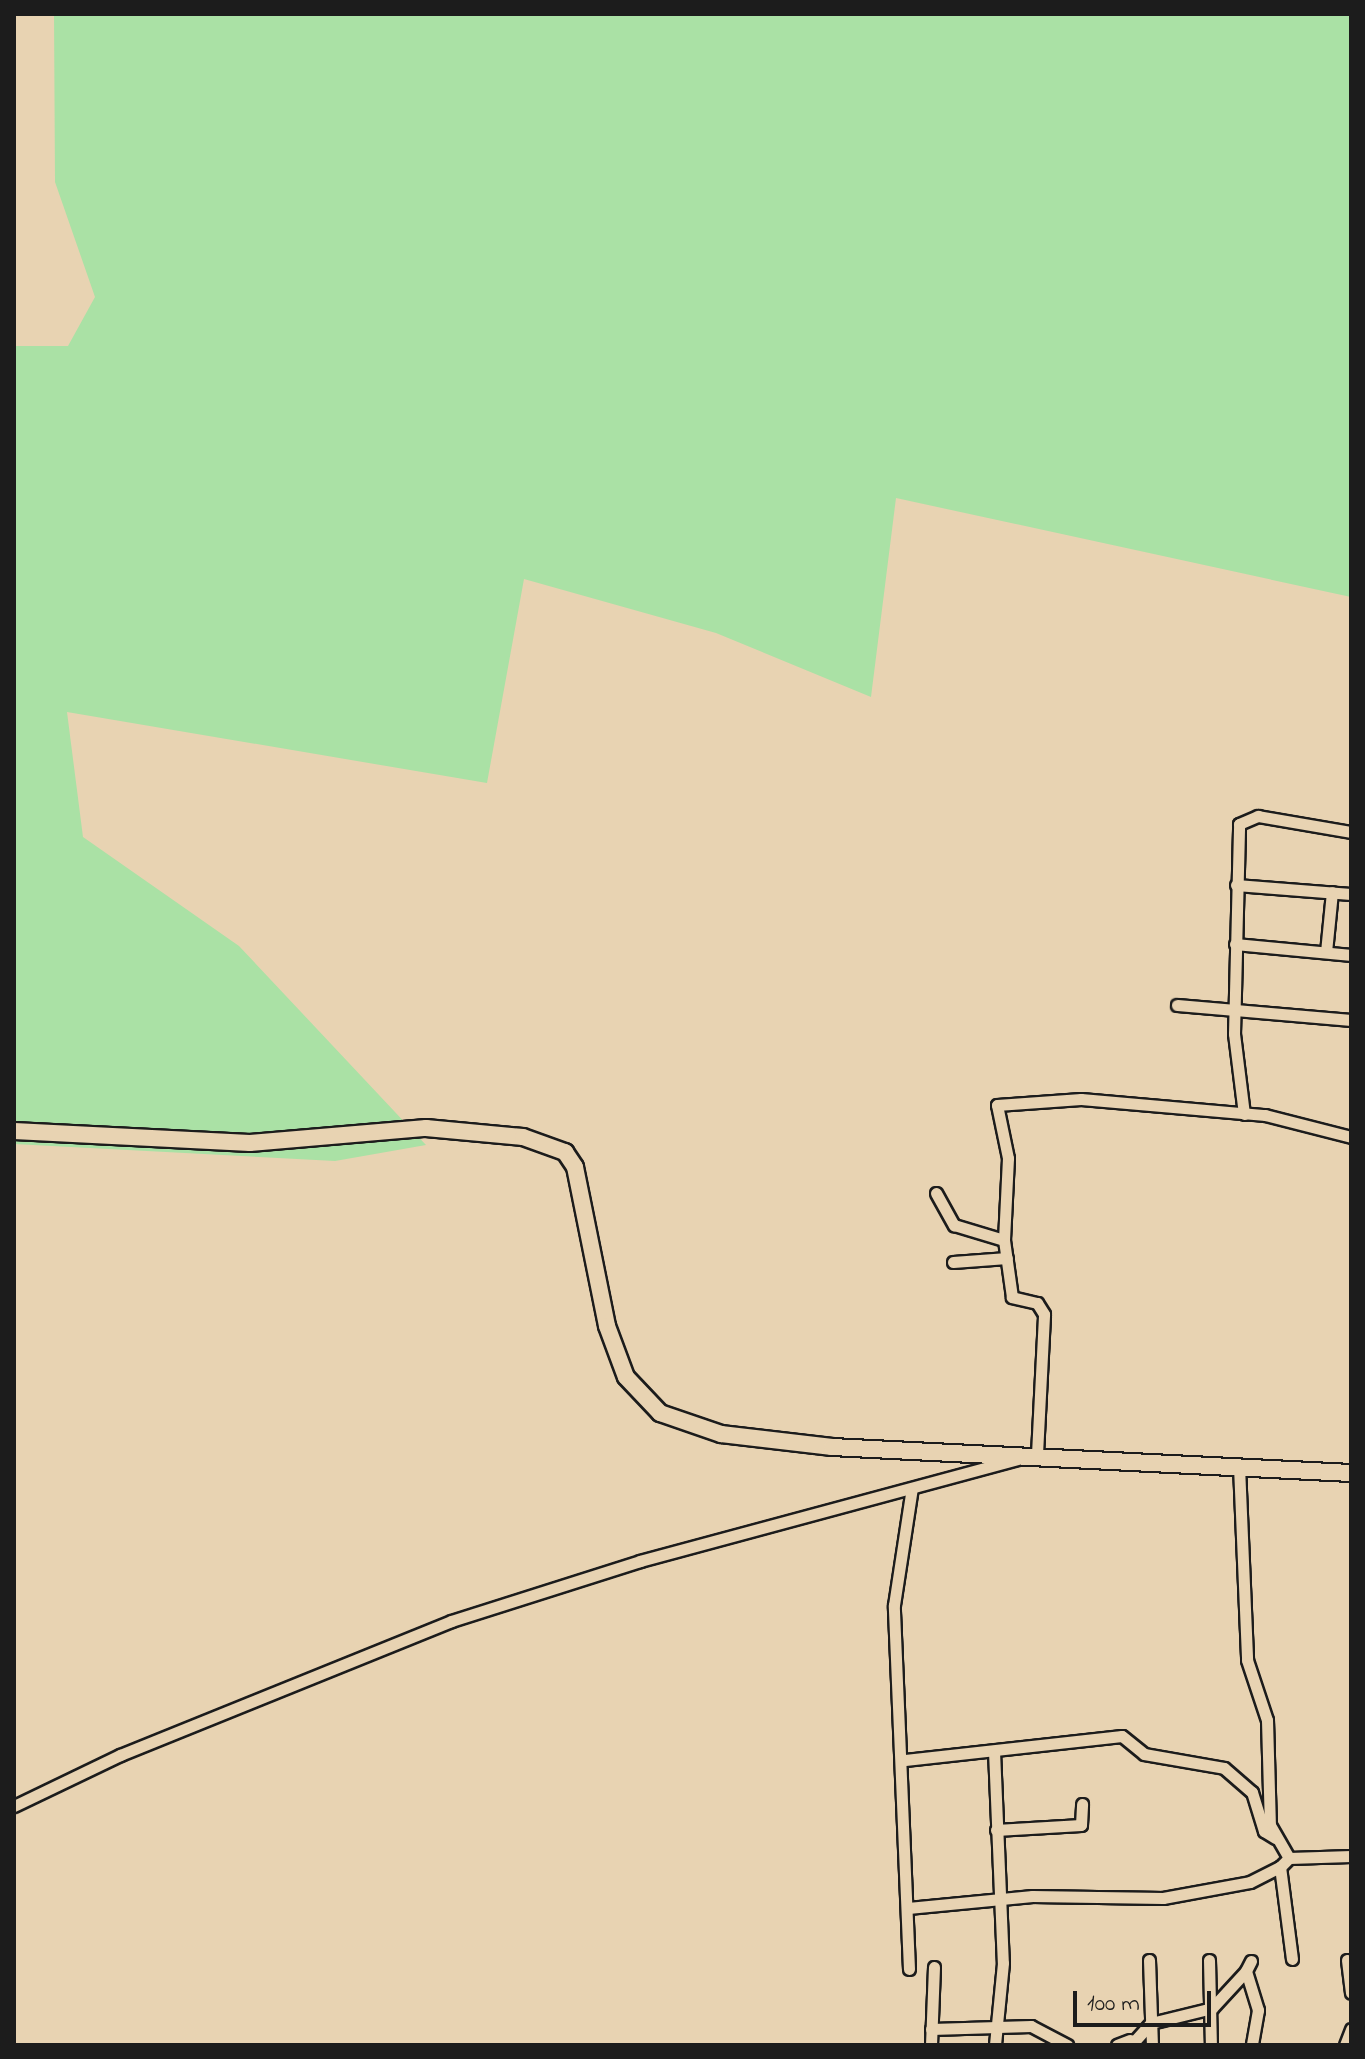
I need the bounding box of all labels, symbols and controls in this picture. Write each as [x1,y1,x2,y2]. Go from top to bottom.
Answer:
scale bar [1077,1975,1215,2025]
text: 100 m [1087,1987,1140,2022]

